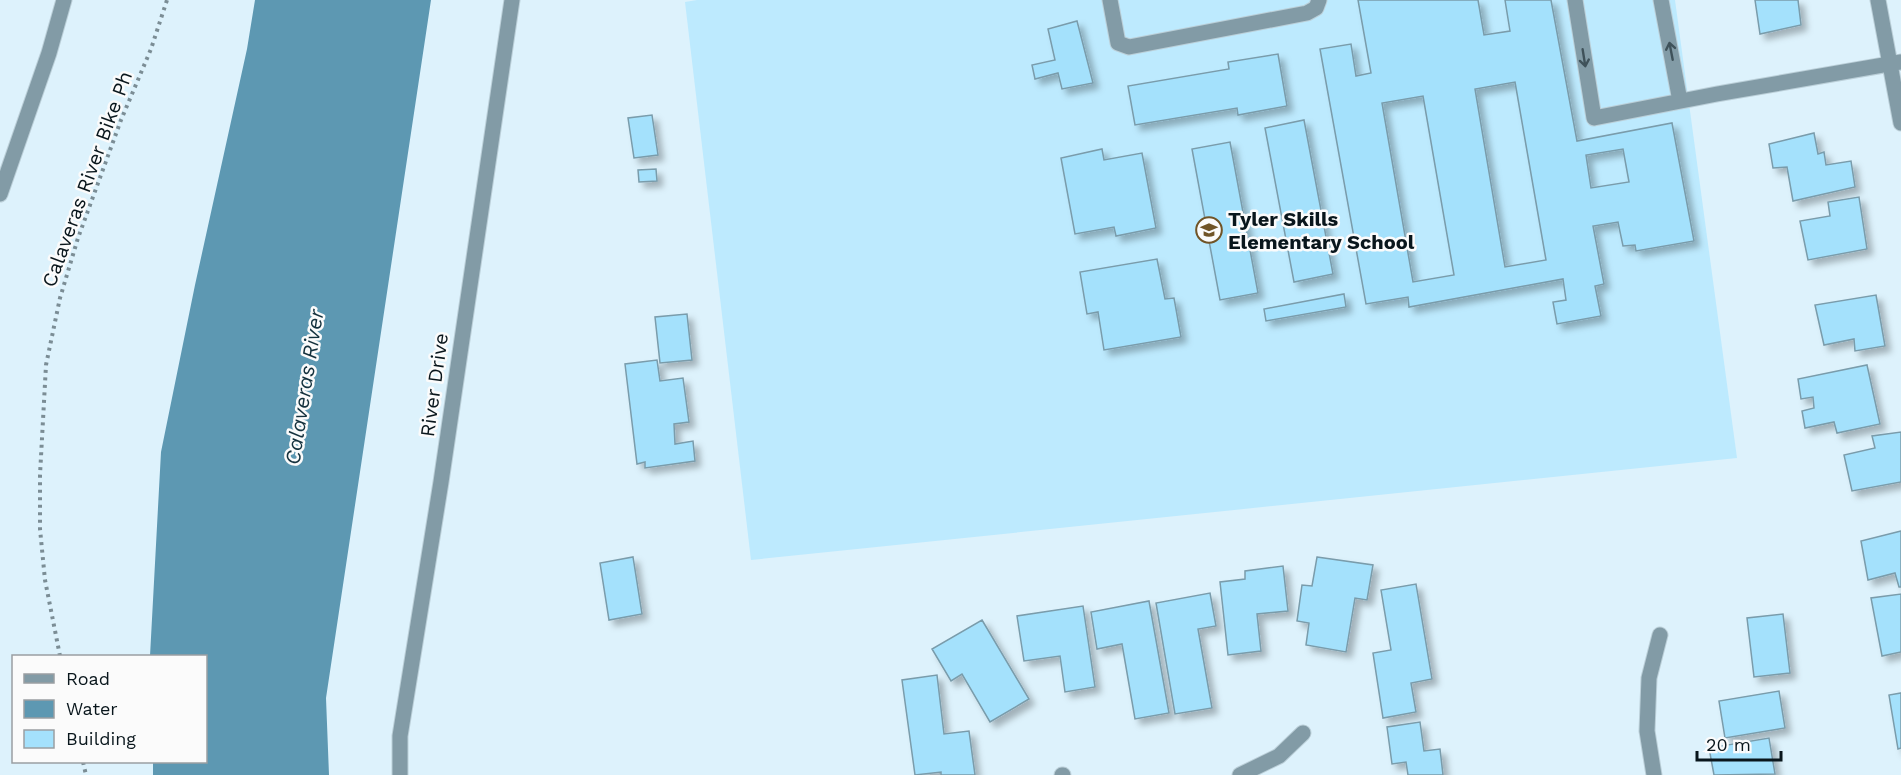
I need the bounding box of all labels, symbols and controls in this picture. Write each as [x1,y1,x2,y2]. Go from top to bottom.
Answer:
one-way arrow [1665,41,1676,61]
one-way arrow [1579,47,1590,67]
street label: Calaveras River Bike Ph [37,68,137,290]
place label: Tyler Skills Elementary School [1228,207,1415,254]
school or university icon: Tyler Skills Elementary School [1194,215,1224,245]
water label: Calaveras River [279,307,329,467]
street label: River Drive [415,331,453,439]
legend [12,655,207,763]
text: Road [66,668,110,689]
text: Water [66,698,118,719]
scale bar [1697,724,1781,762]
text: Building [66,728,136,749]
text: 20 m [1706,734,1751,755]

